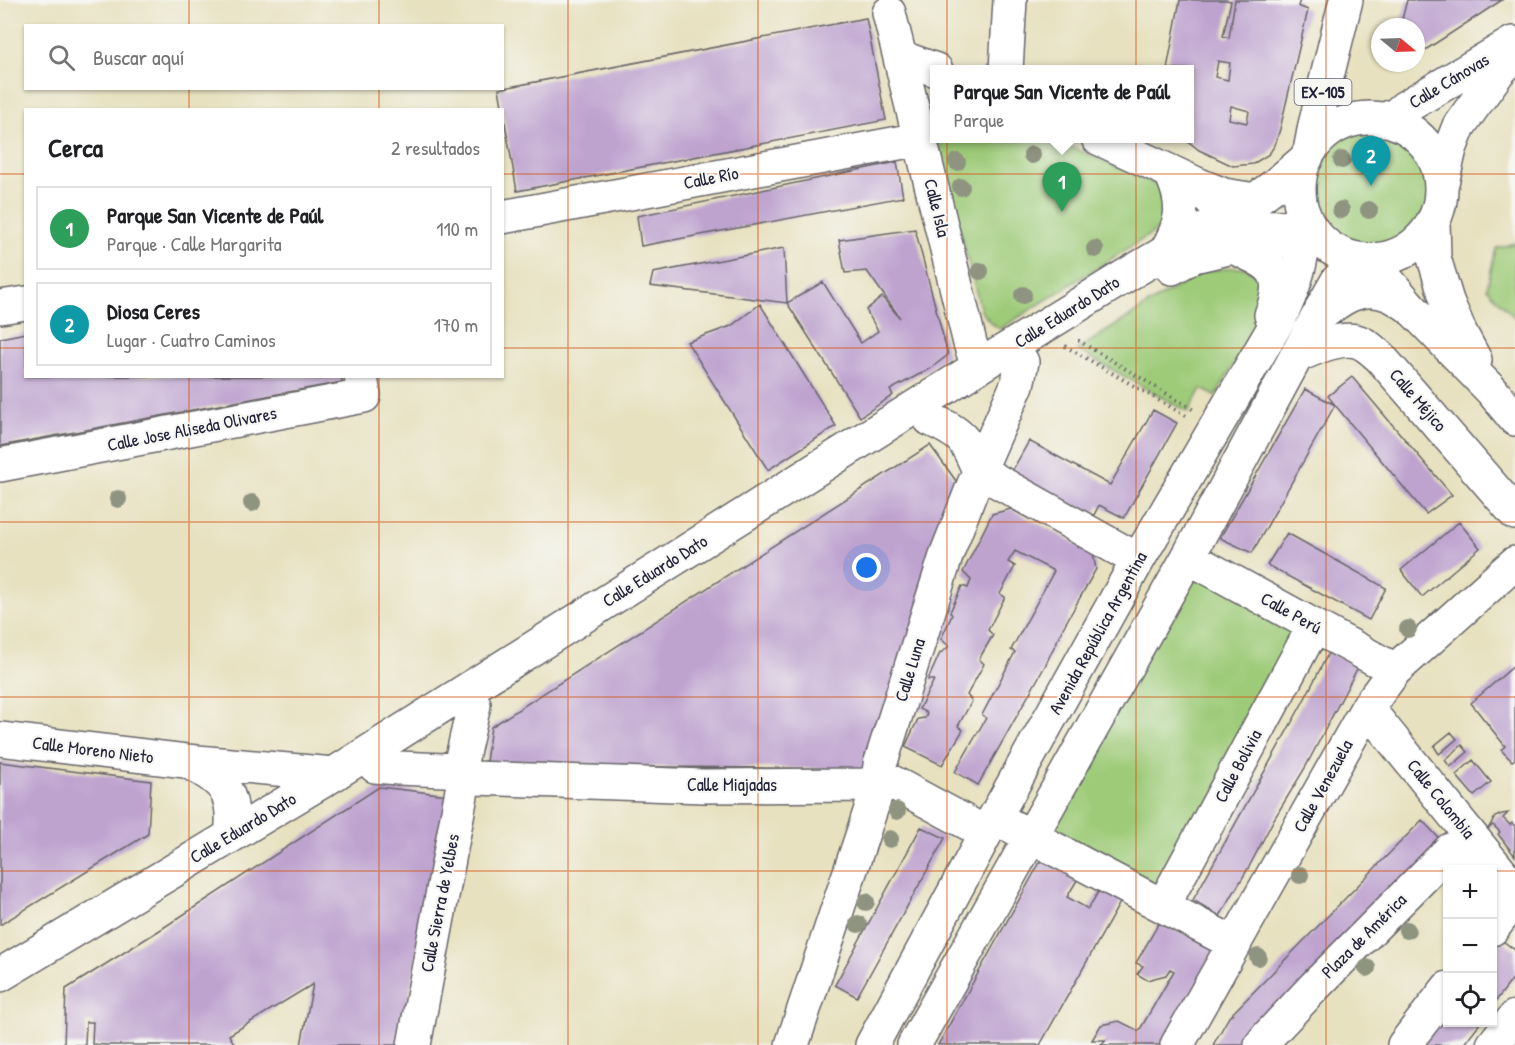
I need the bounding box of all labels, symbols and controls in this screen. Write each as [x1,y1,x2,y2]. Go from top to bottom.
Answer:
north arrow [1371,18,1425,72]
search box [24,24,504,90]
icon: search [45,41,78,74]
text: Buscar aquí [93,42,185,72]
street label: Calle Cánovas [1404,47,1494,114]
popup [930,65,1194,143]
text: Parque San Vicente de Paúl [954,76,1170,106]
road number: EX-105 [1294,79,1352,105]
text: Parque [954,106,1004,133]
text: Cerca [48,130,103,165]
text: 2 resultados [391,134,480,161]
pin: 2 [1352,136,1390,186]
street label: Calle Río [681,160,741,195]
pin: 1 [1042,162,1082,212]
street label: Calle Isla [918,176,957,240]
text: Parque San Vicente de Paúl [107,200,323,230]
text: 1 [66,215,73,242]
text: 110 m [436,215,478,242]
text: Parque · Calle Margarita [107,230,282,257]
street label: Calle Eduardo Dato [1009,269,1124,354]
text: Diosa Ceres [107,296,200,326]
text: 2 [65,311,74,338]
text: 170 m [434,311,478,338]
text: Lugar · Cuatro Caminos [107,326,276,353]
street label: Calle Méjico [1384,363,1453,437]
street label: Calle Jose Aliseda Olivares [105,400,279,457]
street label: Calle Eduardo Dato [597,528,712,613]
street label: Avenida República Argentina [1042,547,1153,719]
your location [852,553,881,582]
street label: Calle Perú [1256,586,1326,639]
street label: Calle Luna [888,635,931,705]
street label: Calle Bolivia [1208,725,1267,807]
street label: Calle Moreno Nieto [31,730,155,769]
street label: Calle Venezuela [1287,735,1358,837]
street label: Calle Colombia [1402,754,1481,844]
street label: Calle Miajadas [687,772,777,797]
street label: Calle Eduardo Dato [185,786,300,869]
street label: Calle Sierra de Yelbes [414,832,465,974]
map controls [1443,865,1497,1027]
button: + [1443,865,1497,919]
street label: Plaza de América [1316,888,1412,984]
button: − [1443,919,1497,973]
button: locate [1443,973,1497,1027]

